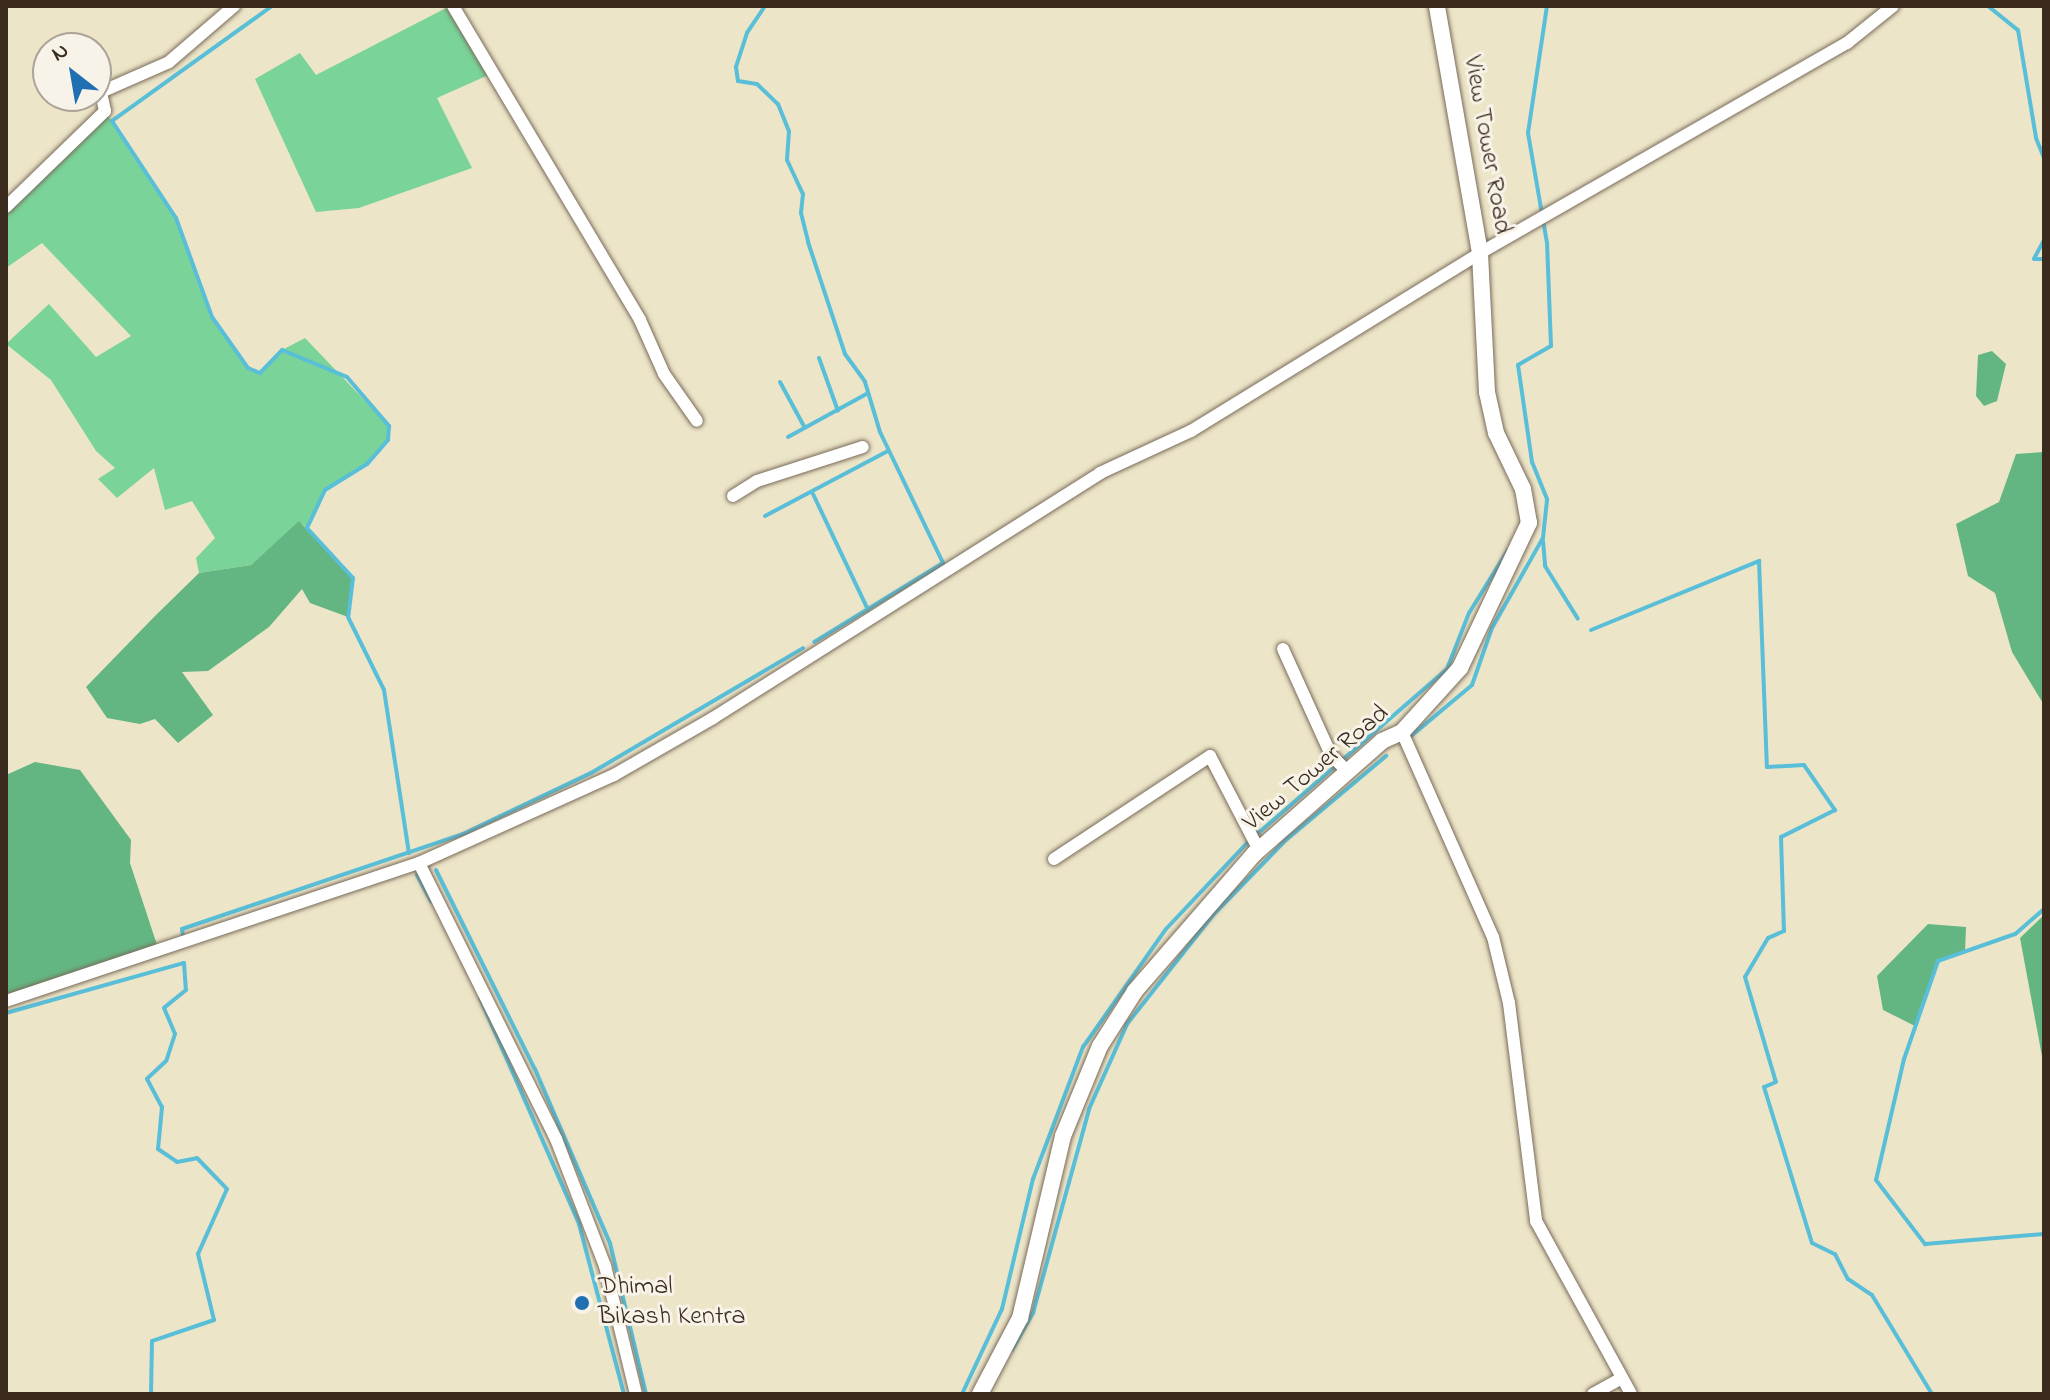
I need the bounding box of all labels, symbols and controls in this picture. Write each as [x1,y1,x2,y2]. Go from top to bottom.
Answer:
north arrow [32,32,112,112]
text: N [46,36,75,71]
street label: View Tower Road [1455,53,1517,237]
street label: View Tower Road [1238,699,1396,839]
place label: Dhimal Bikash Kentra [598,1272,746,1334]
marker: Dhimal Bikash Kentra [573,1294,591,1312]

